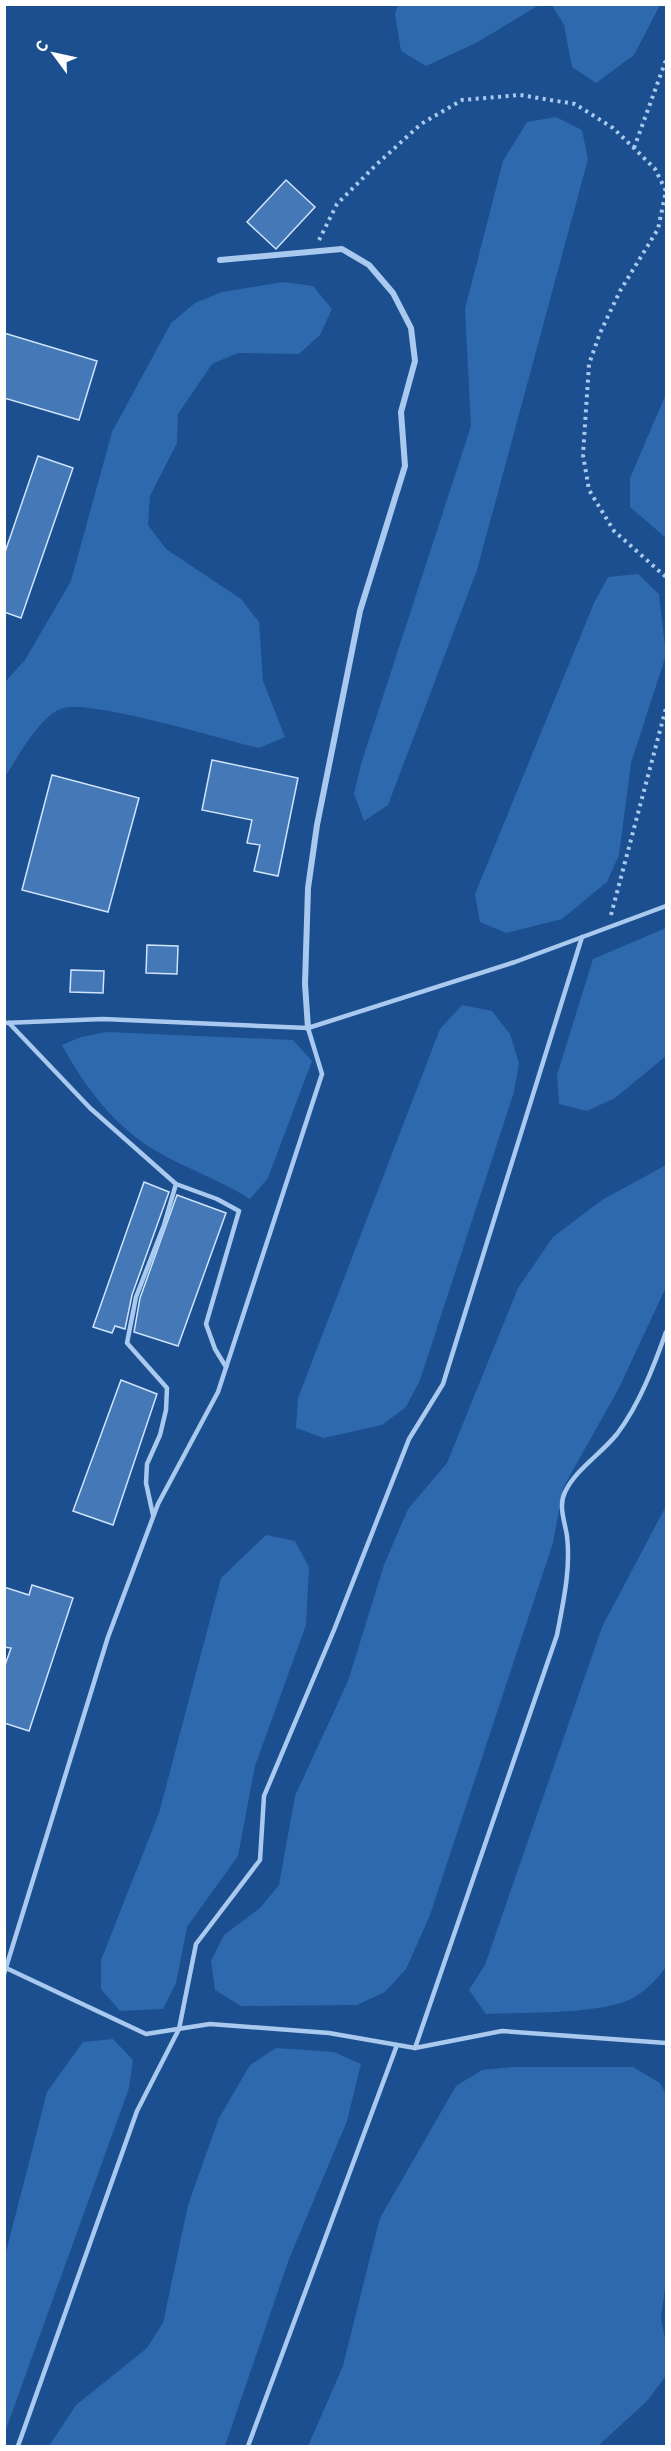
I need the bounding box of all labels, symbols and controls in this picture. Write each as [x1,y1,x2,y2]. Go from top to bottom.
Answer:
north arrow [24,24,84,84]
text: С [32,37,54,57]

